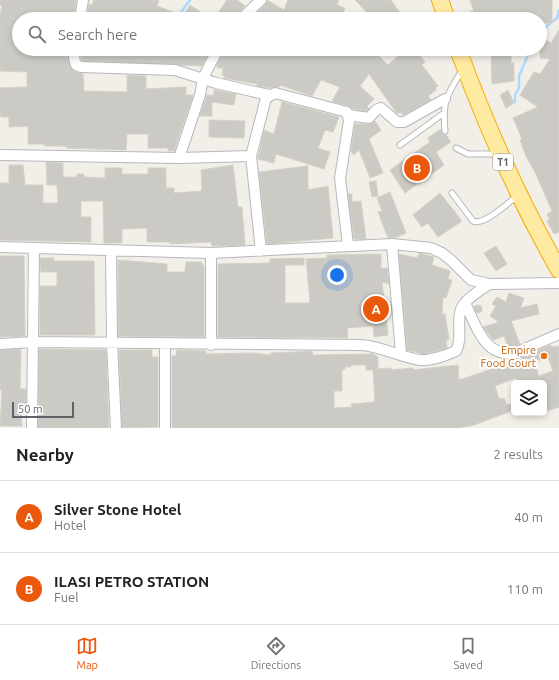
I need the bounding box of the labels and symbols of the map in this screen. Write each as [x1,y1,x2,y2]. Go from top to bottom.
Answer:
pin: B [404,153,430,183]
road number: T1 [493,154,513,170]
your location [327,265,347,285]
pin: A [363,294,389,324]
place label: Empire Food Court [480,344,537,369]
marker: Empire Food Court [539,351,549,361]
scale bar [12,400,74,419]

